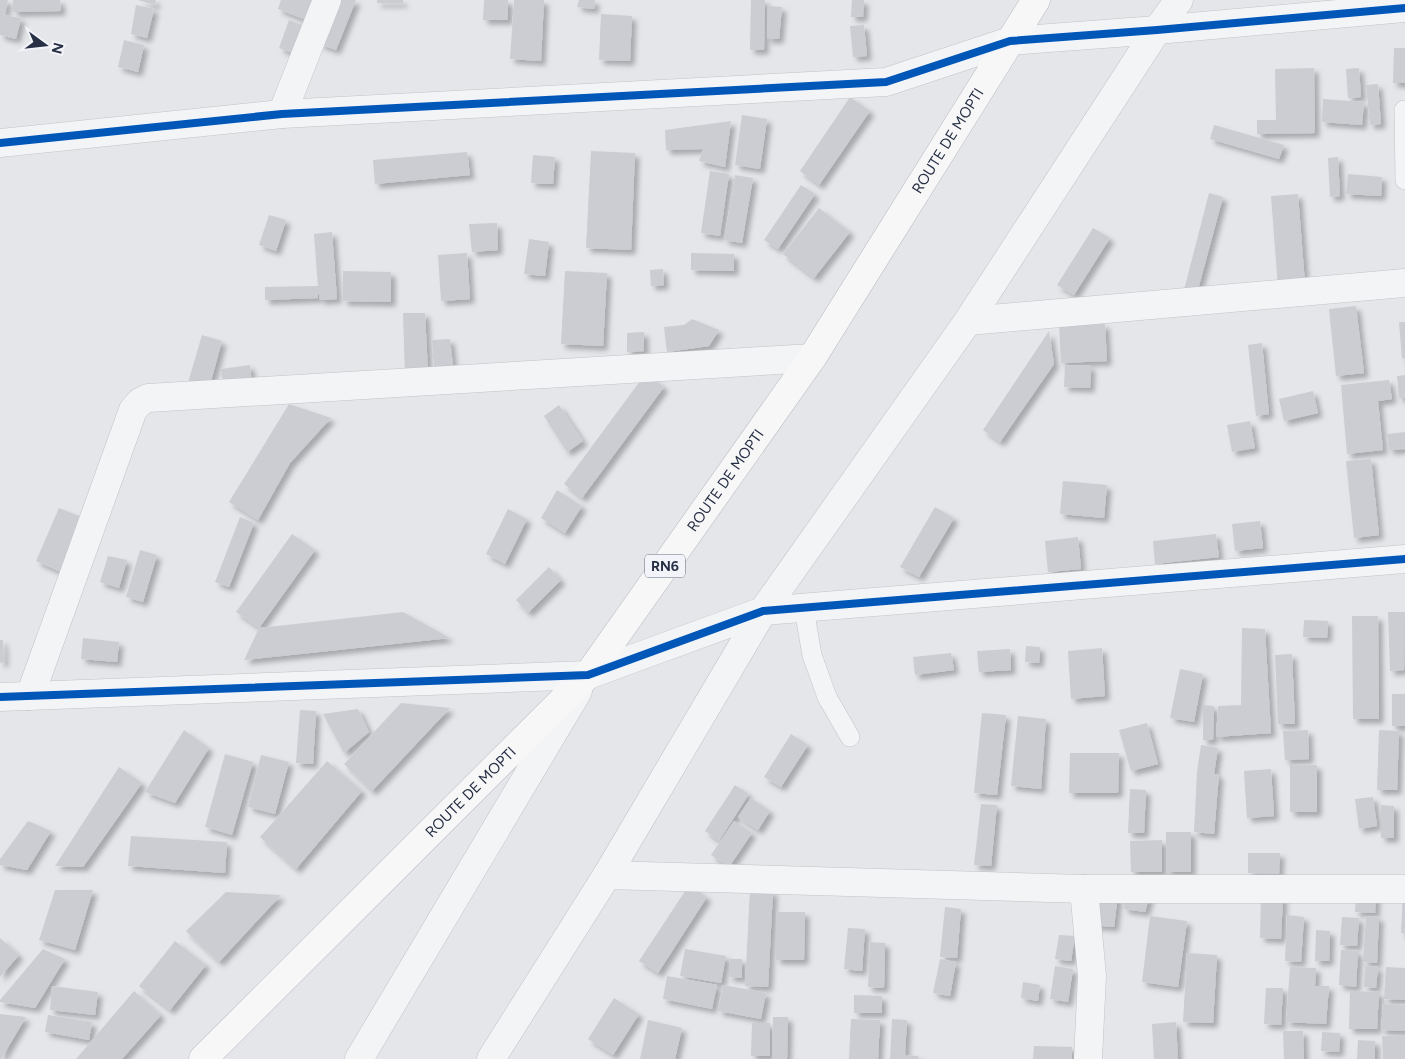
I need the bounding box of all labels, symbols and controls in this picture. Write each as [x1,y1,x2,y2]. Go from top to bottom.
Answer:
north arrow [20,20,70,70]
text: N [47,41,67,56]
street label: ROUTE DE MOPTI [908,85,987,197]
street label: ROUTE DE MOPTI [683,426,768,535]
road number: RN6 [645,554,685,578]
street label: ROUTE DE MOPTI [422,743,520,841]

